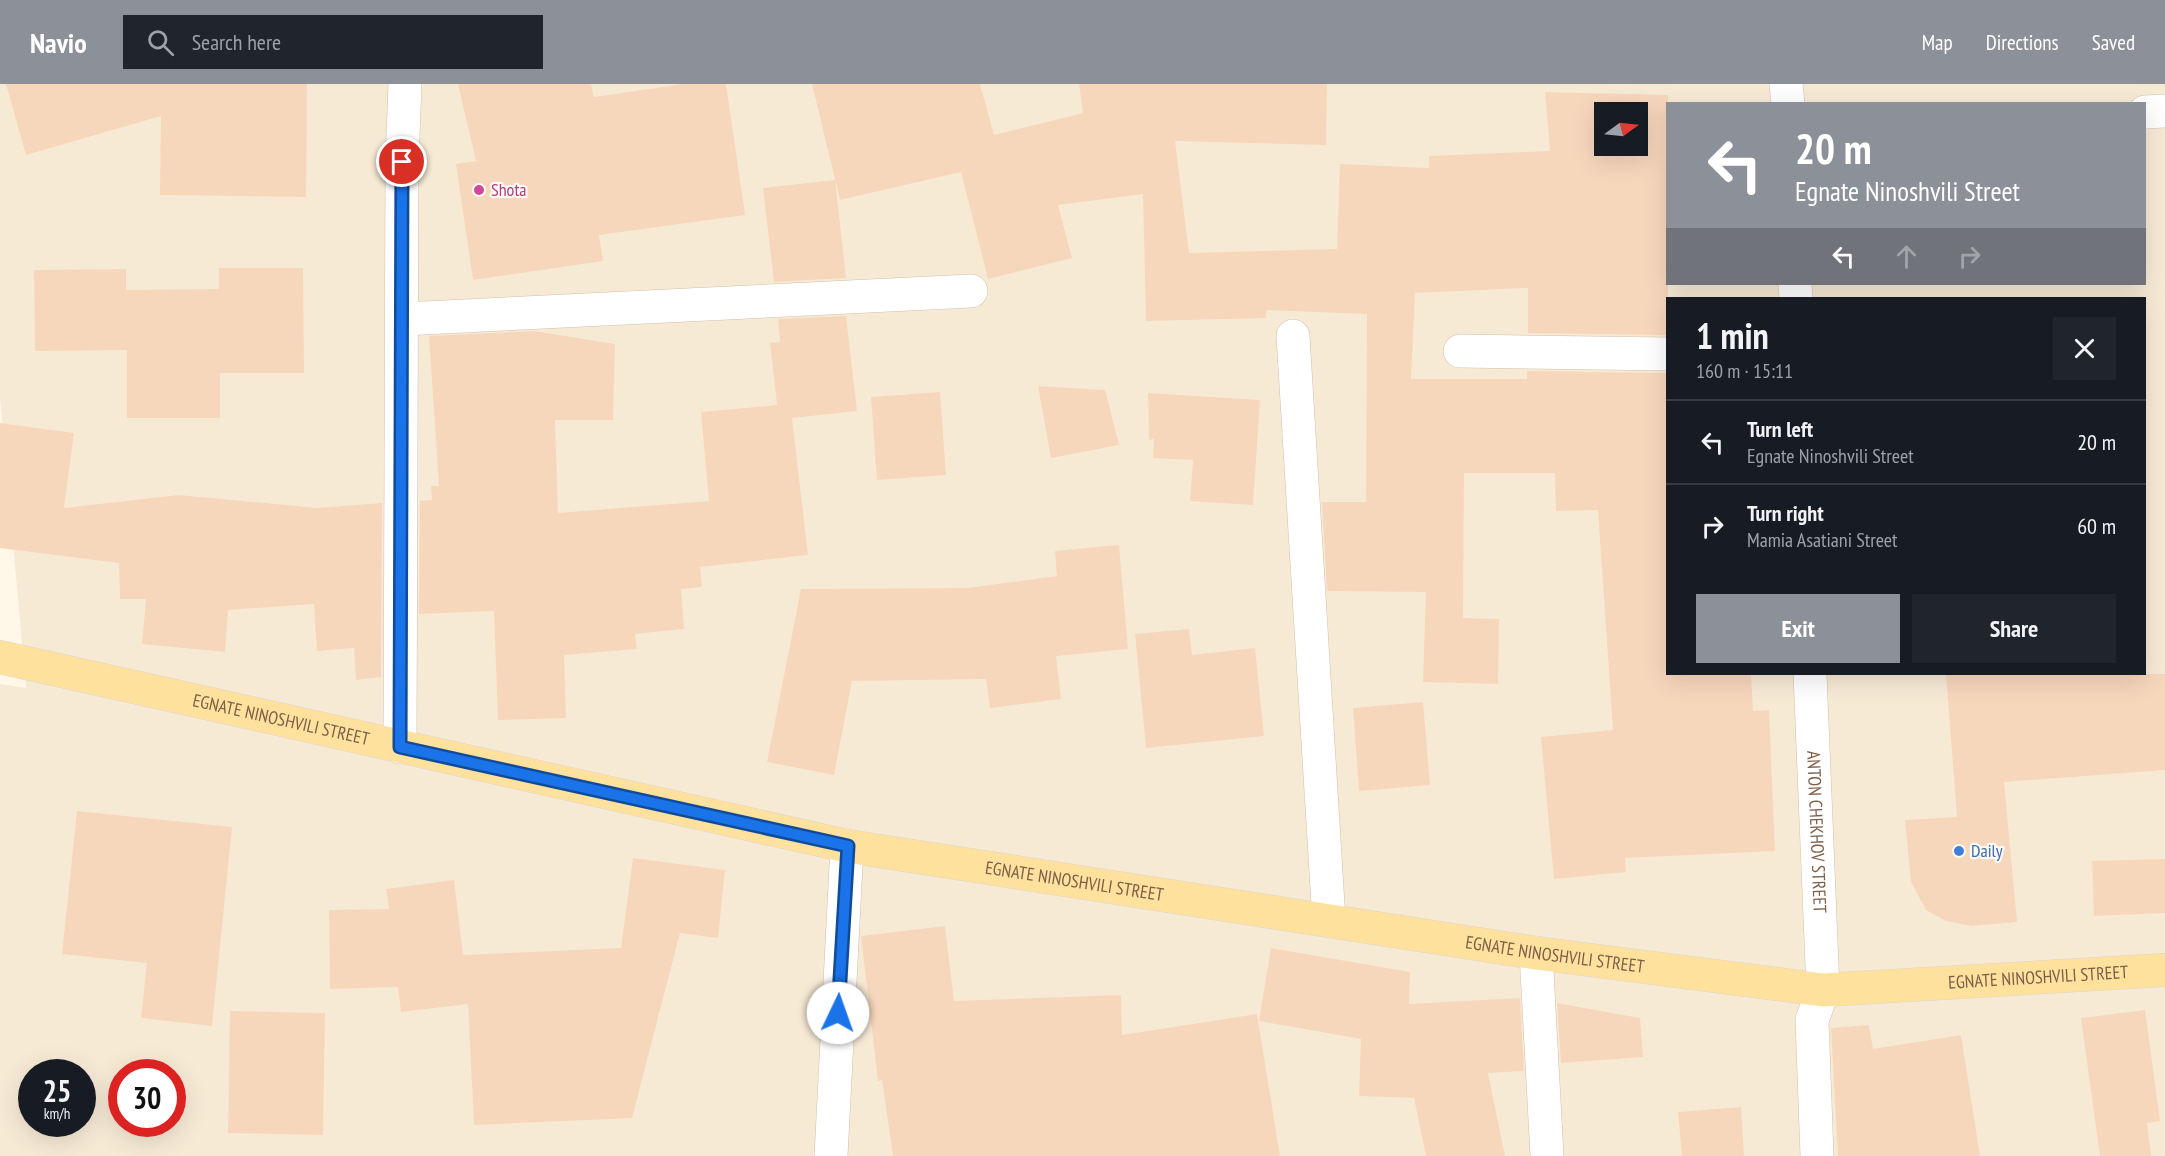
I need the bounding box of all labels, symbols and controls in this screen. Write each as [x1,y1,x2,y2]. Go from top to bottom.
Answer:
search box [123,15,543,69]
text: Navio [30,24,87,61]
icon: search [144,26,177,59]
text: Search here [192,28,281,56]
text: Map [1922,29,1953,56]
text: Directions [1986,29,2059,56]
text: Saved [2092,29,2135,56]
north arrow [1594,102,1648,156]
map controls [1594,102,1648,156]
text: 20 m [1795,121,1872,176]
icon: left [1696,126,1774,204]
pin [376,136,427,187]
icon: arrive [385,145,418,178]
text: Egnate Ninoshvili Street [1795,174,2020,208]
place label: Shota [491,178,527,201]
marker: Shota [472,183,486,197]
icon: left [1827,240,1860,273]
icon: ahead [1890,240,1923,273]
icon: right [1953,240,1986,273]
text: 1 min [1696,312,1769,359]
button: close [2053,317,2116,380]
text: 160 m · 15:11 [1696,358,1793,384]
text: Turn left [1747,415,1813,443]
icon: left [1696,426,1729,459]
text: 20 m [2077,428,2116,456]
text: Egnate Ninoshvili Street [1747,443,1914,469]
text: Turn right [1747,499,1824,527]
icon: right [1696,510,1729,543]
text: 60 m [2077,512,2116,540]
text: Mamia Asatiani Street [1747,527,1898,553]
button: Exit [1696,594,1900,663]
button: Share [1912,594,2116,663]
street label: EGNATE NINOSHVILI STREET [191,688,372,750]
street label: ANTON CHEKHOV STREET [1802,750,1832,913]
place label: Daily [1971,839,2003,862]
marker: Daily [1952,844,1966,858]
street label: EGNATE NINOSHVILI STREET [984,856,1165,906]
street label: EGNATE NINOSHVILI STREET [1464,930,1646,978]
street label: EGNATE NINOSHVILI STREET [1947,960,2129,994]
position arrow [806,981,870,1045]
speed limit sign: 30 [108,1059,186,1137]
text: 25 [43,1071,71,1110]
text: km/h [44,1104,70,1123]

